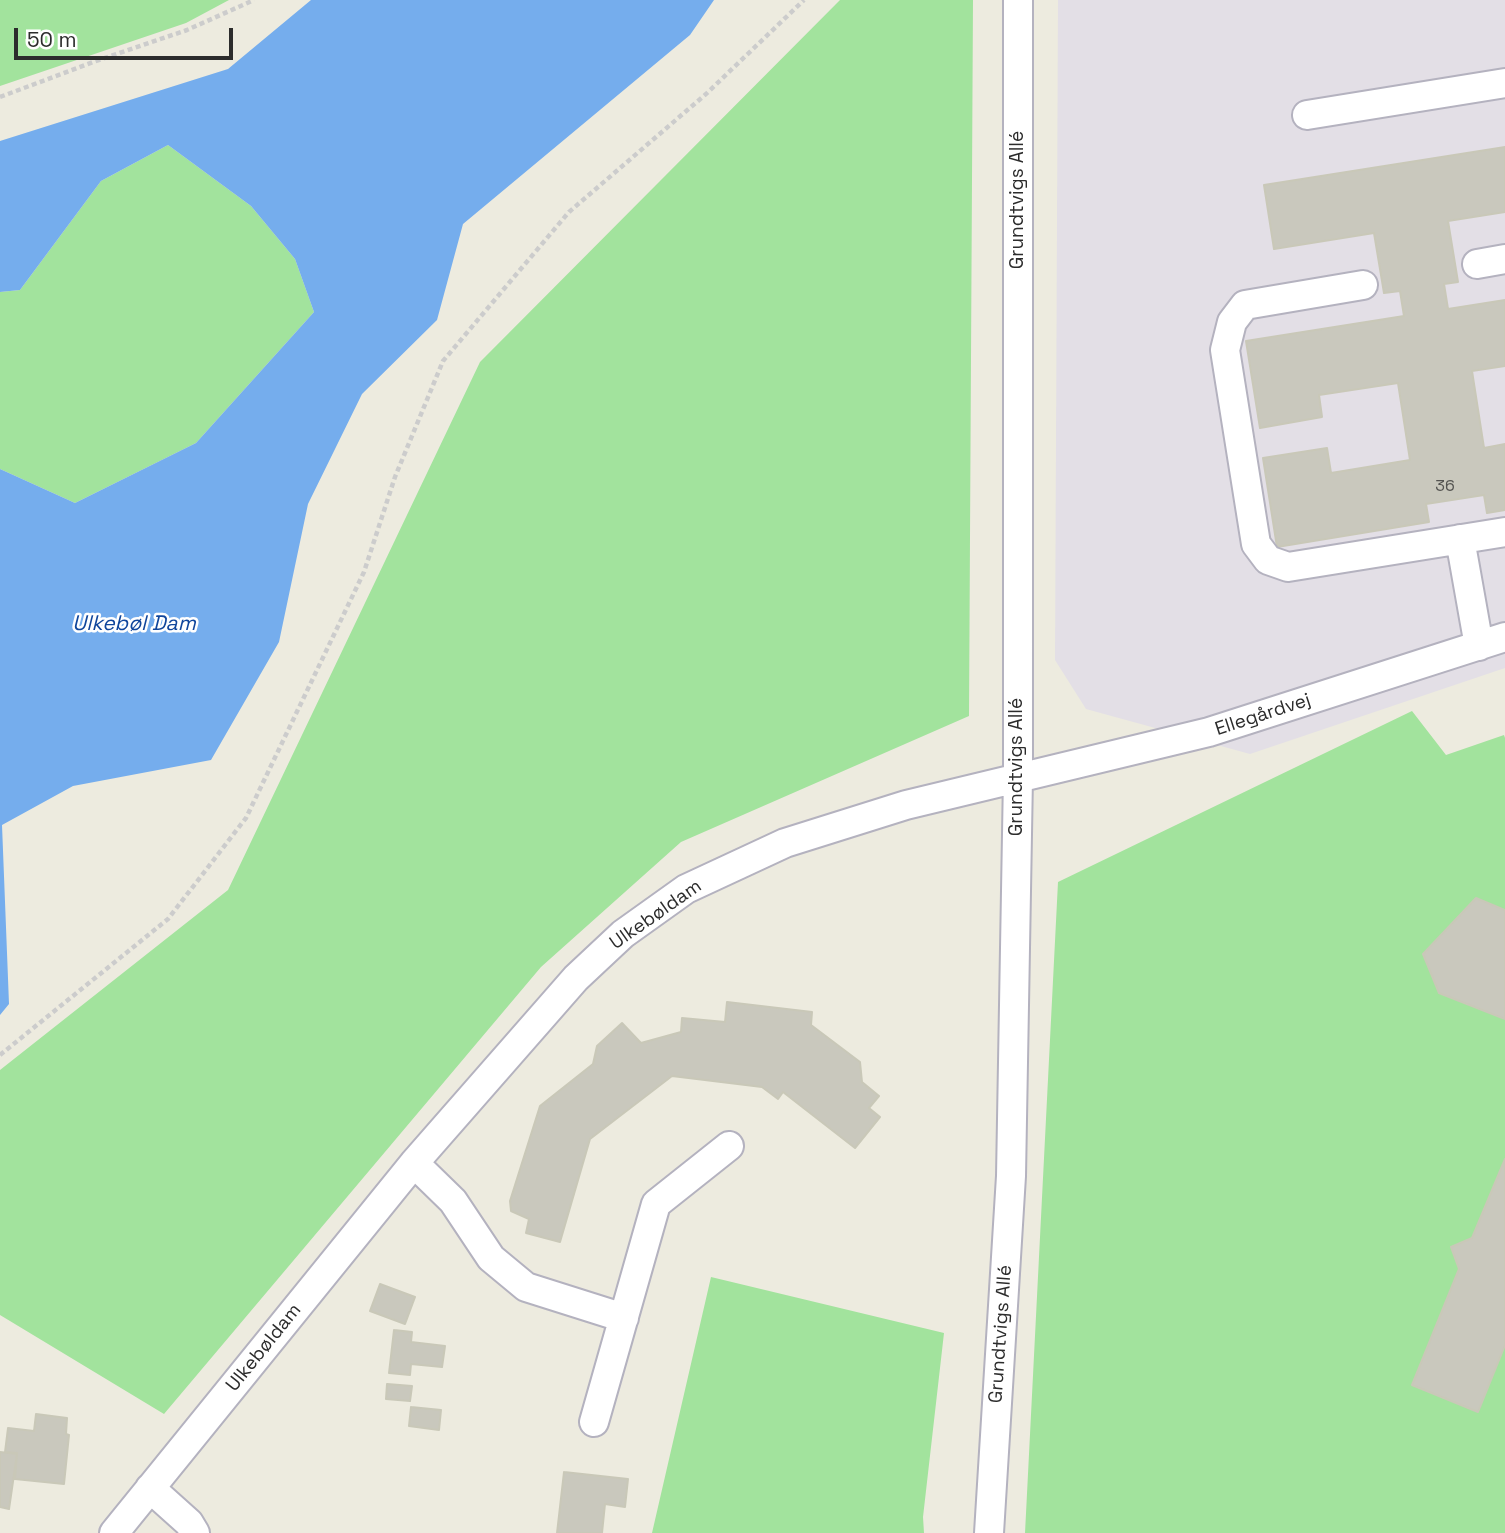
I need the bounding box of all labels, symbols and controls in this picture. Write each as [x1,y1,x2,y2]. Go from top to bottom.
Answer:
scale bar [18,14,236,58]
text: 50 m [27,26,77,53]
street label: Grundtvigs Allé [1007,131,1029,269]
house number: 36 [1435,477,1455,497]
water label: Ulkebøl Dam [72,611,196,637]
street label: Ellegårdvej [1212,689,1314,741]
street label: Grundtvigs Allé [1006,698,1028,836]
street label: Ulkebøldam [606,875,706,955]
street label: Grundtvigs Allé [985,1264,1017,1404]
street label: Ulkebøldam [222,1299,306,1397]

